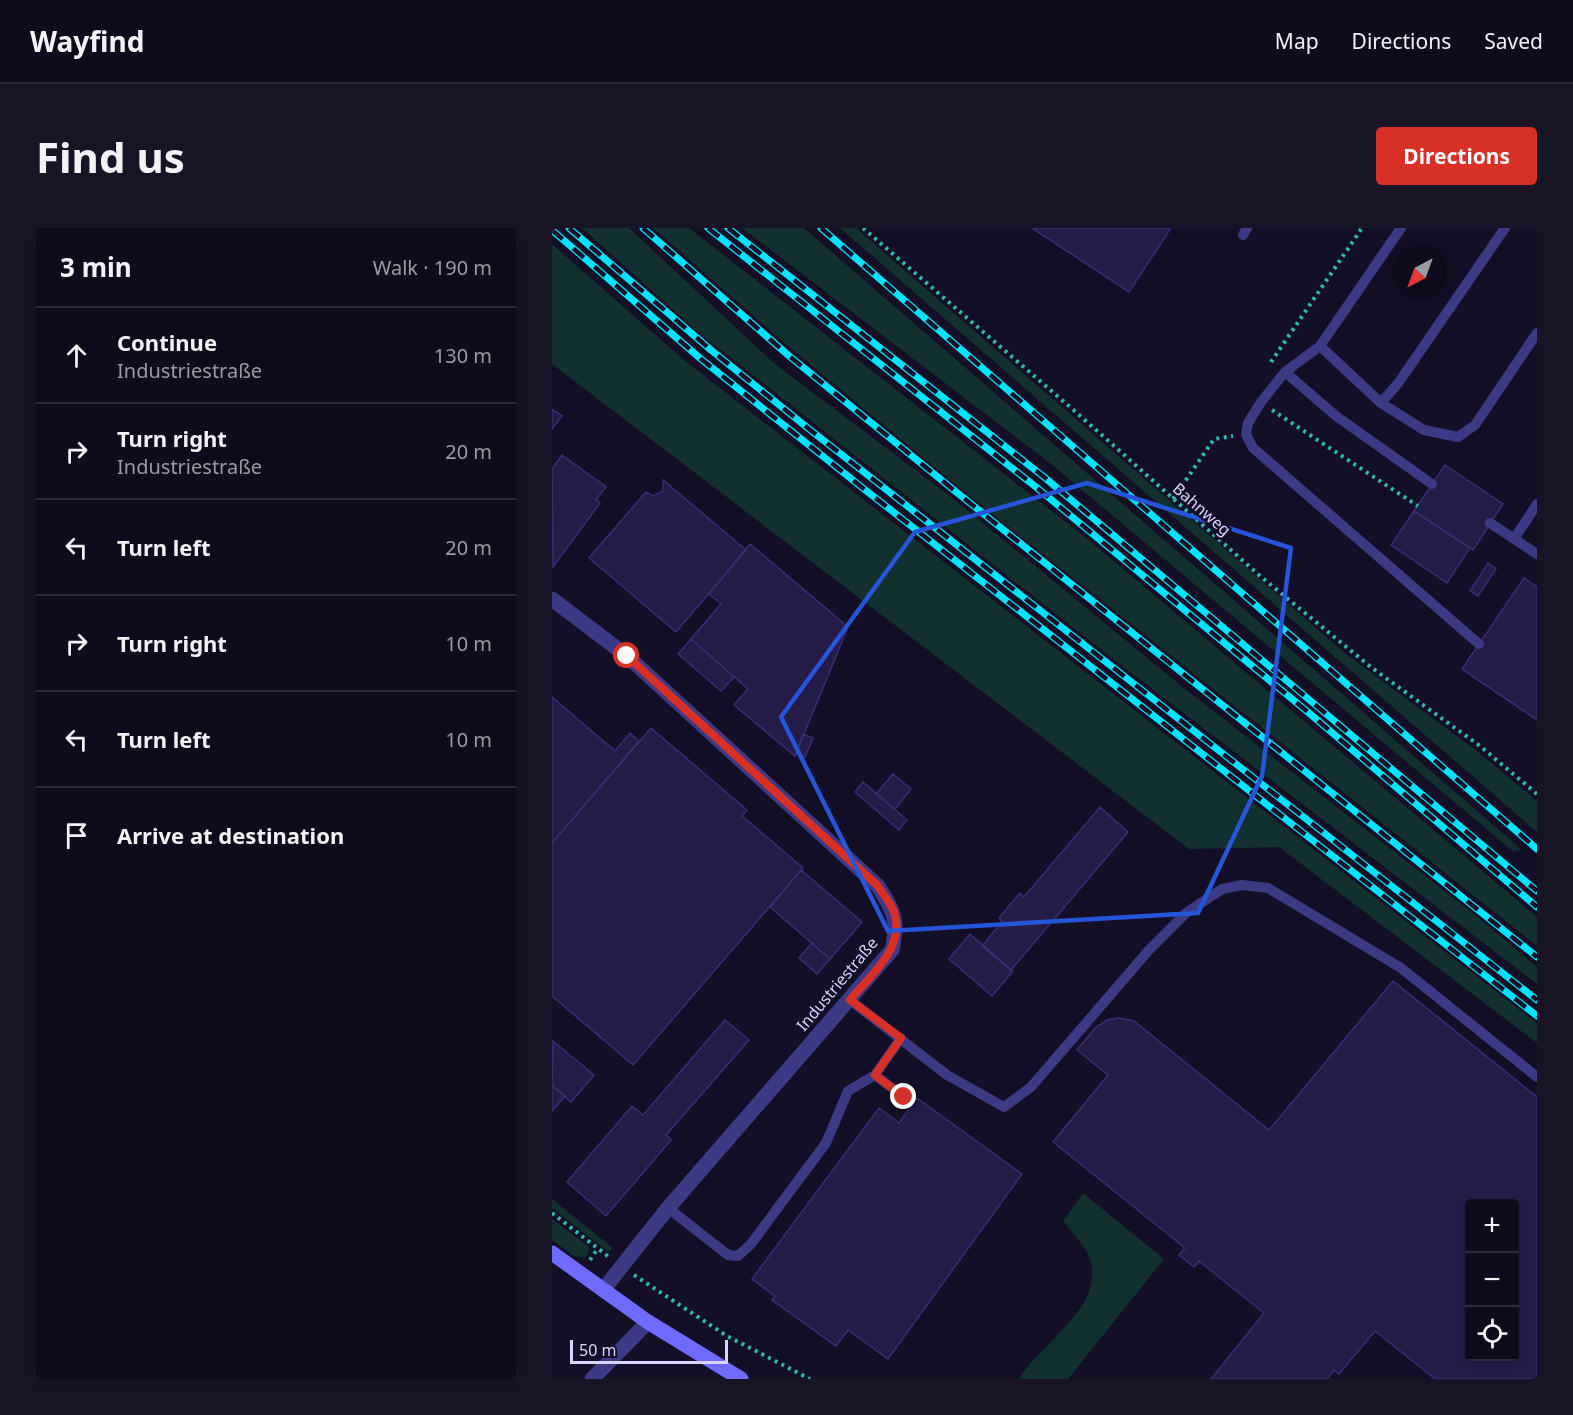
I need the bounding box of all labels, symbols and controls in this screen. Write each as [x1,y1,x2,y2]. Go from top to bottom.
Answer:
text: Wayfind [30,22,144,60]
text: Map [1275,27,1319,55]
text: Directions [1352,27,1451,55]
text: Saved [1484,27,1543,55]
button: Directions [1376,127,1537,185]
text: Find us [36,128,185,185]
north arrow [1393,246,1447,300]
text: 3 min [60,249,132,285]
text: Walk · 190 m [373,254,492,281]
text: Continue [117,327,217,357]
icon: ahead [60,339,93,372]
text: 130 m [434,342,492,369]
text: Industriestraße [117,357,262,384]
text: Turn right [117,423,227,453]
icon: right [60,435,93,468]
text: 20 m [445,438,492,465]
text: Industriestraße [117,453,262,480]
street label: Bahnweg [1168,478,1236,540]
icon: left [60,531,93,564]
text: Turn left [117,532,211,562]
text: 20 m [445,534,492,561]
icon: right [60,627,93,660]
text: Turn right [117,628,227,658]
text: 10 m [445,630,492,657]
route start [613,642,639,668]
icon: left [60,723,93,756]
text: Turn left [117,724,211,754]
text: 10 m [445,726,492,753]
icon: arrive [60,819,93,852]
text: Arrive at destination [117,820,344,850]
street label: Industriestraße [791,932,883,1036]
route end [890,1083,916,1109]
map controls [1465,1199,1519,1361]
button: + [1465,1199,1519,1253]
button: − [1465,1253,1519,1307]
button: locate [1465,1307,1519,1361]
scale bar [570,1337,728,1364]
text: 50 m [579,1339,616,1361]

